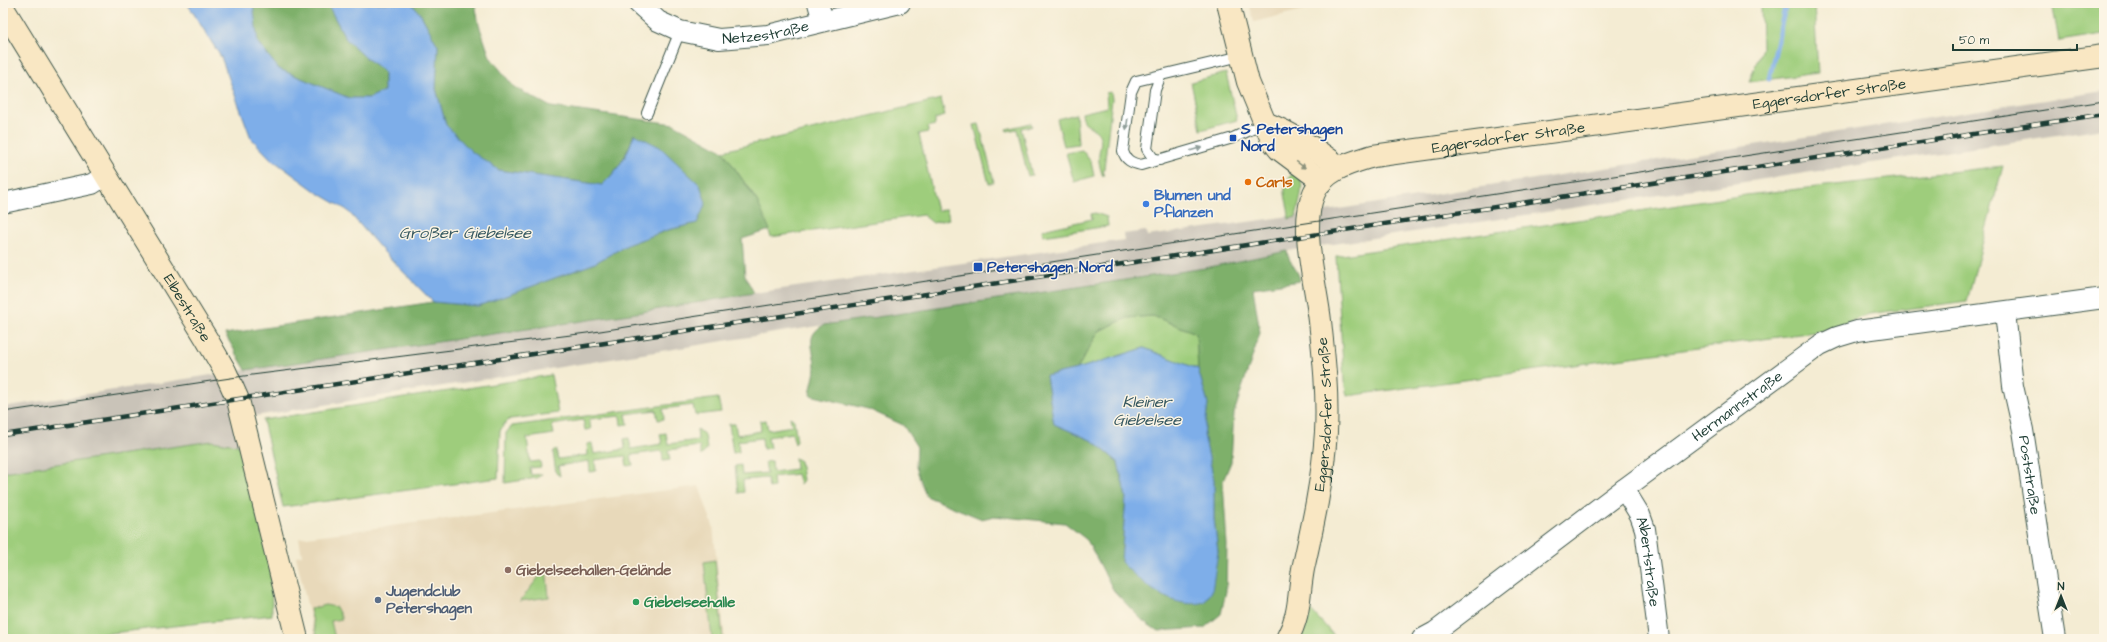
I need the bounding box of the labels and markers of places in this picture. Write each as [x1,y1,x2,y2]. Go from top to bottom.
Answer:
place label: S Petershagen Nord [1240,119,1343,157]
marker: S Petershagen Nord [1228,133,1238,143]
place label: Carls [1256,172,1293,193]
marker: Carls [1243,177,1253,187]
place label: Blumen und Pflanzen [1154,185,1231,223]
marker: Blumen und Pflanzen [1141,199,1151,209]
place label: Petershagen Nord [987,257,1113,280]
marker: Petershagen Nord [972,261,984,273]
place label: Giebelseehallen-Gelände [516,560,671,581]
marker: Giebelseehallen-Gelände [503,565,513,575]
place label: Jugendclub Petershagen [385,581,473,621]
place label: Giebelseehalle [644,592,735,613]
marker: Jugendclub Petershagen [373,595,383,605]
marker: Giebelseehalle [631,597,641,607]

